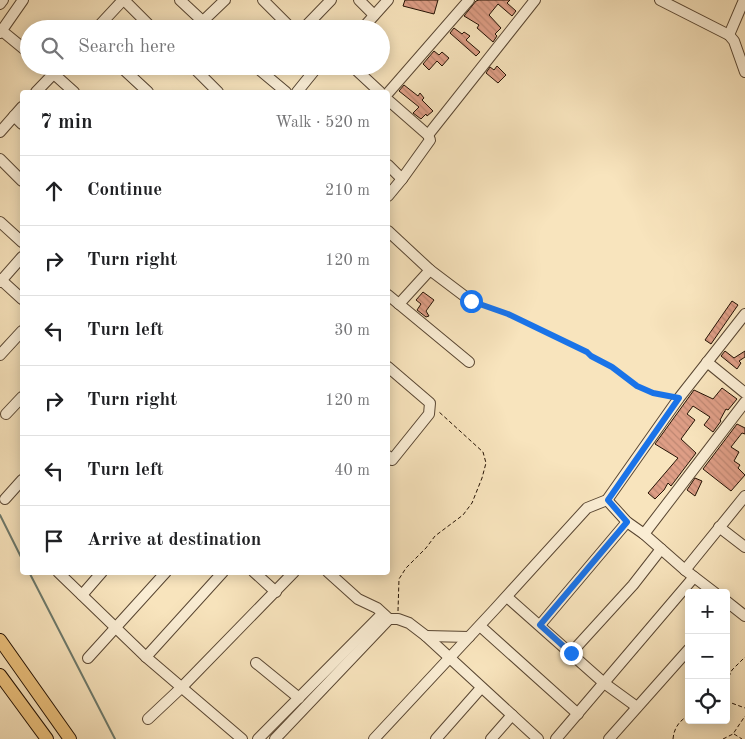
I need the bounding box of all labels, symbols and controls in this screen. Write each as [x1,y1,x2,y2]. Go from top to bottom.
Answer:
search box [20,20,390,75]
icon: search [38,34,66,62]
text: Search here [78,38,175,57]
text: 7 min [40,112,93,133]
text: Walk · 520 m [275,115,370,131]
icon: ahead [40,177,68,205]
text: Continue [87,181,162,200]
text: 210 m [325,183,370,199]
icon: right [40,247,68,275]
text: Turn right [87,251,177,270]
text: 120 m [325,253,370,269]
route start [460,290,483,313]
icon: left [40,317,68,345]
text: Turn left [87,321,164,340]
text: 30 m [334,323,370,339]
icon: right [40,387,68,415]
text: Turn right [87,391,177,410]
text: 120 m [325,393,370,409]
icon: left [40,457,68,485]
text: Turn left [87,461,164,480]
text: 40 m [334,463,370,479]
icon: arrive [40,527,68,555]
text: Arrive at destination [87,531,261,550]
map controls [685,589,730,724]
button: + [685,589,730,634]
button: − [685,634,730,679]
route end [560,642,583,665]
button: locate [685,679,730,724]

